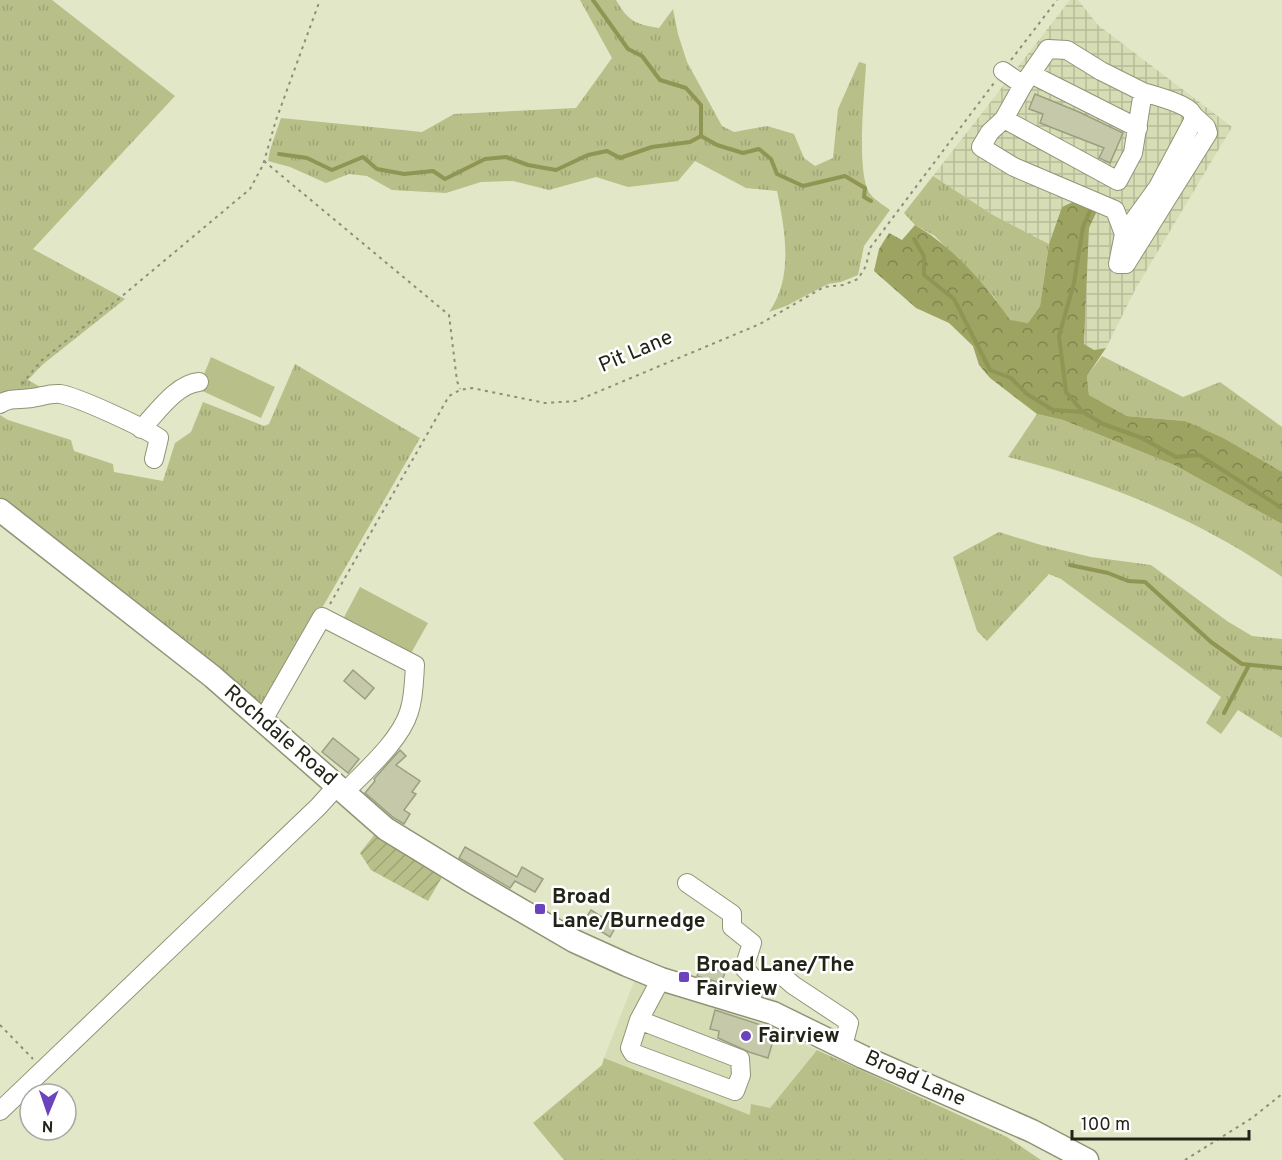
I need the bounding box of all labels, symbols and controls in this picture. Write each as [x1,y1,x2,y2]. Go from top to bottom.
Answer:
street label: Pit Lane [595,324,677,380]
street label: Rochdale Road [218,679,342,793]
place label: Broad Lane/Burnedge [552,884,706,935]
marker: Broad Lane/Burnedge [533,902,547,916]
place label: Broad Lane/The Fairview [696,952,855,1003]
marker: Broad Lane/The Fairview [677,970,691,984]
place label: Fairview [758,1023,840,1050]
marker: Fairview [739,1029,753,1043]
street label: Broad Lane [860,1045,970,1113]
north arrow [18,1082,78,1142]
scale bar [1072,1103,1249,1141]
text: 100 m [1081,1114,1130,1137]
text: N [41,1115,54,1135]

